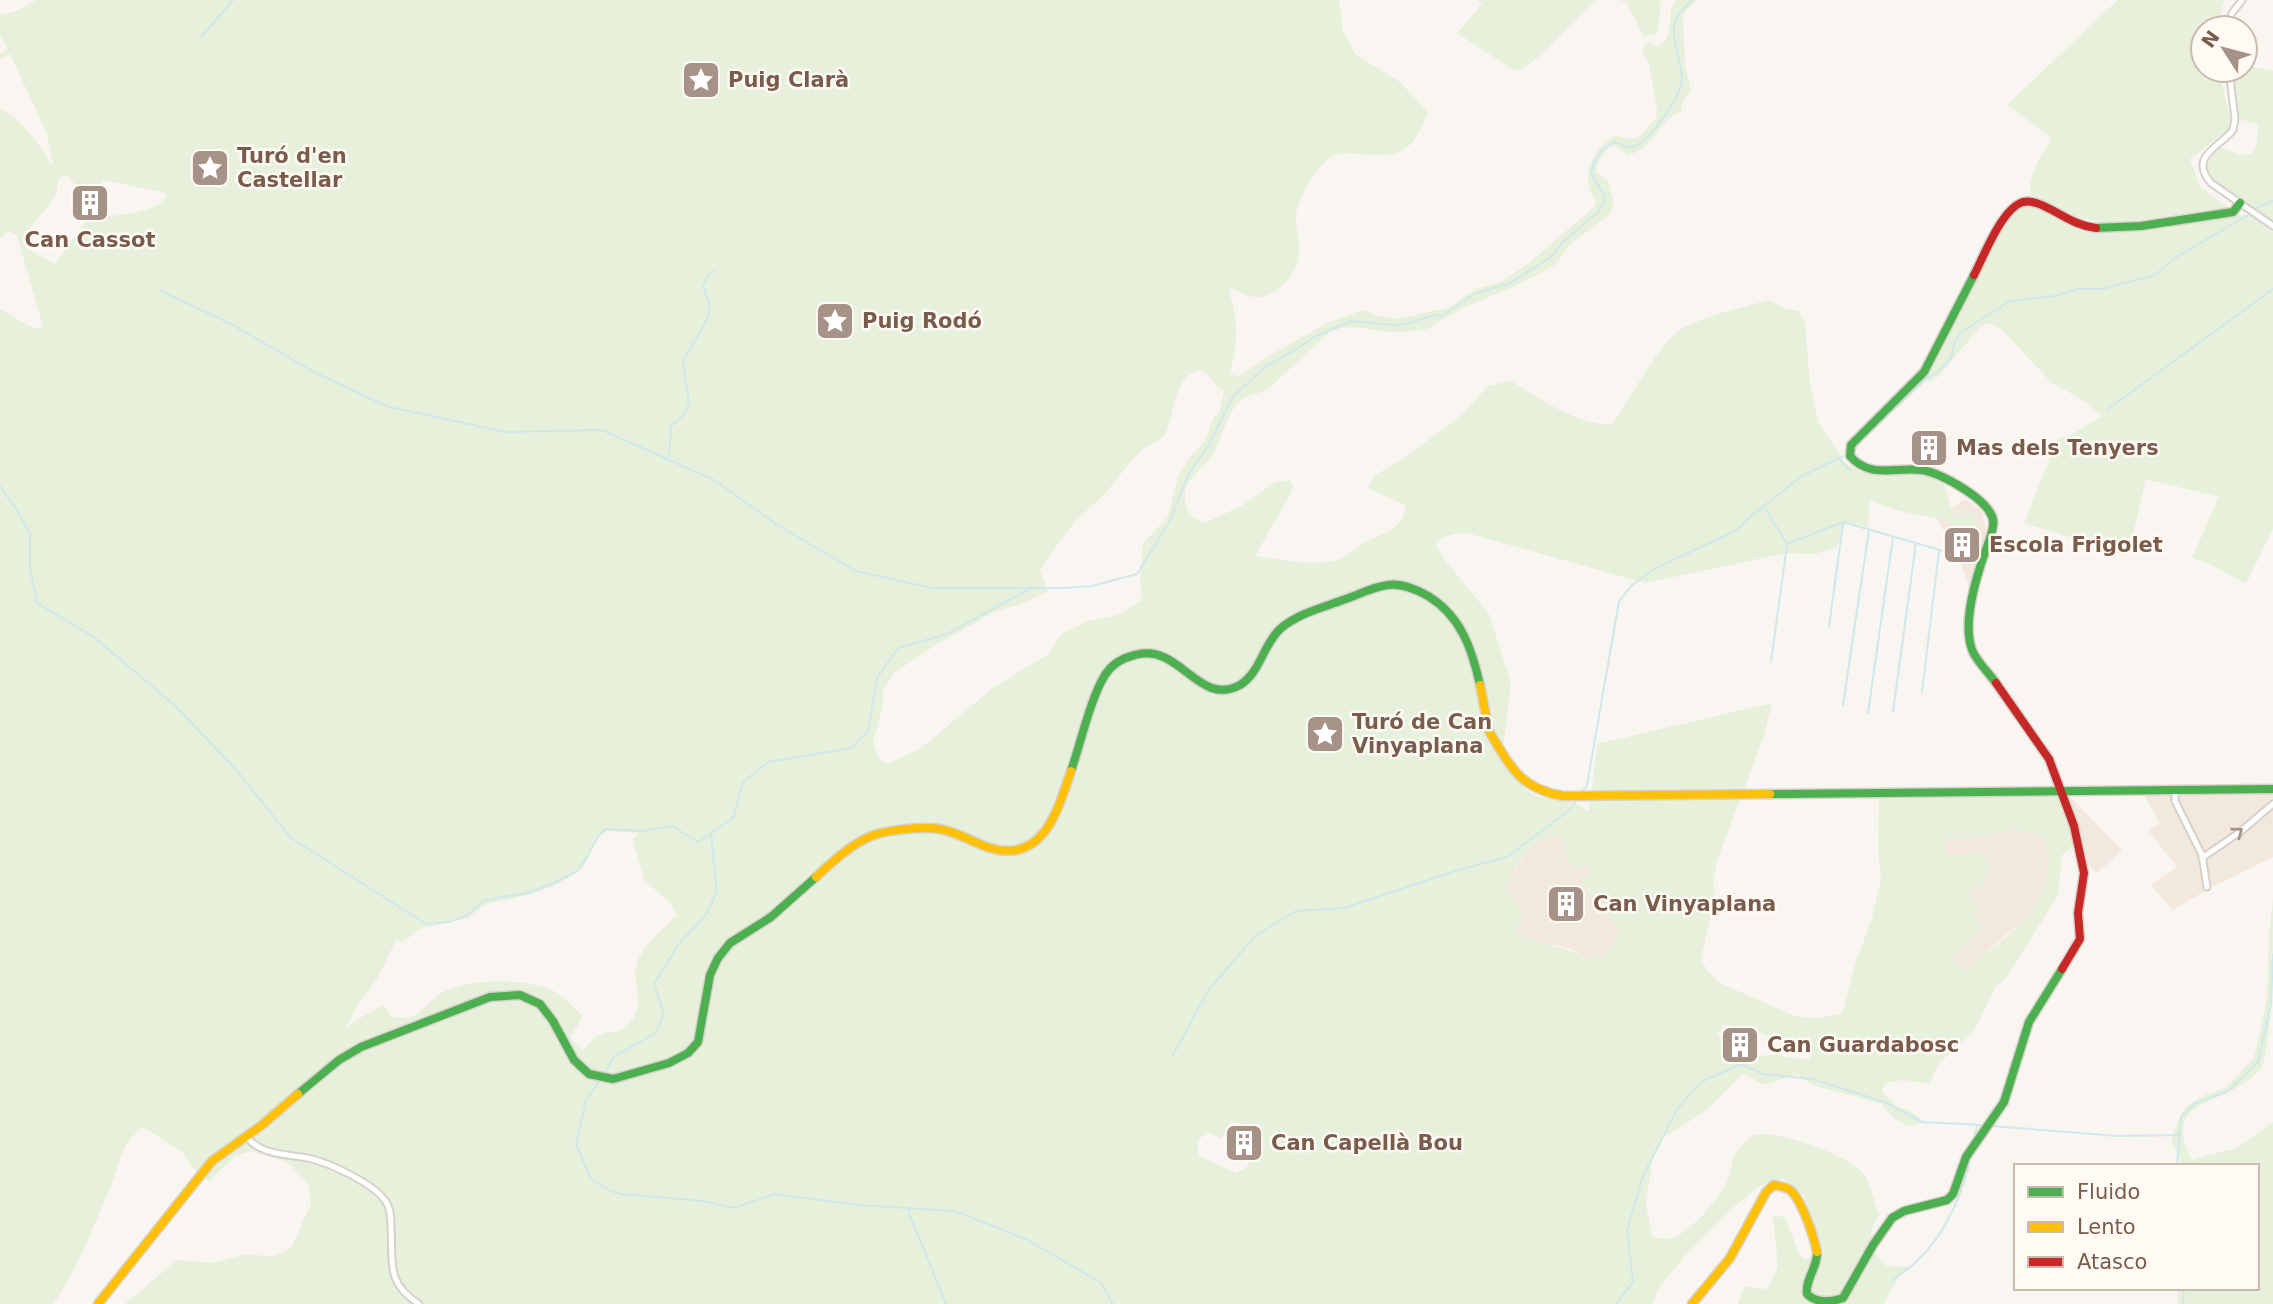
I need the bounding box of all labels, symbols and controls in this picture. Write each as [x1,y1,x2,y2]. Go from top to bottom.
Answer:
north arrow [2189,14,2259,84]
text: N [2197,26,2224,52]
place icon: Puig Clarà [680,59,722,101]
place label: Puig Clarà [728,68,849,92]
place label: Turó d'en Castellar [237,144,347,192]
place icon: Turó d'en Castellar [189,147,231,189]
building icon: Can Cassot [69,182,111,224]
place label: Can Cassot [25,228,155,252]
place icon: Puig Rodó [814,300,856,342]
place label: Puig Rodó [862,309,982,333]
building icon: Mas dels Tenyers [1908,427,1950,469]
place label: Mas dels Tenyers [1956,436,2159,460]
building icon: Escola Frigolet [1941,524,1983,566]
place label: Escola Frigolet [1989,533,2163,557]
place label: Turó de Can Vinyaplana [1352,710,1492,758]
place icon: Turó de Can Vinyaplana [1304,713,1346,755]
one-way arrow [2231,828,2243,840]
building icon: Can Vinyaplana [1545,883,1587,925]
place label: Can Vinyaplana [1593,892,1776,916]
building icon: Can Guardabosc [1719,1024,1761,1066]
place label: Can Guardabosc [1767,1033,1959,1057]
building icon: Can Capellà Bou [1223,1122,1265,1164]
place label: Can Capellà Bou [1271,1131,1463,1155]
legend [2014,1164,2259,1290]
text: Fluido [2077,1180,2140,1204]
text: Lento [2077,1215,2136,1239]
text: Atasco [2077,1250,2147,1274]

